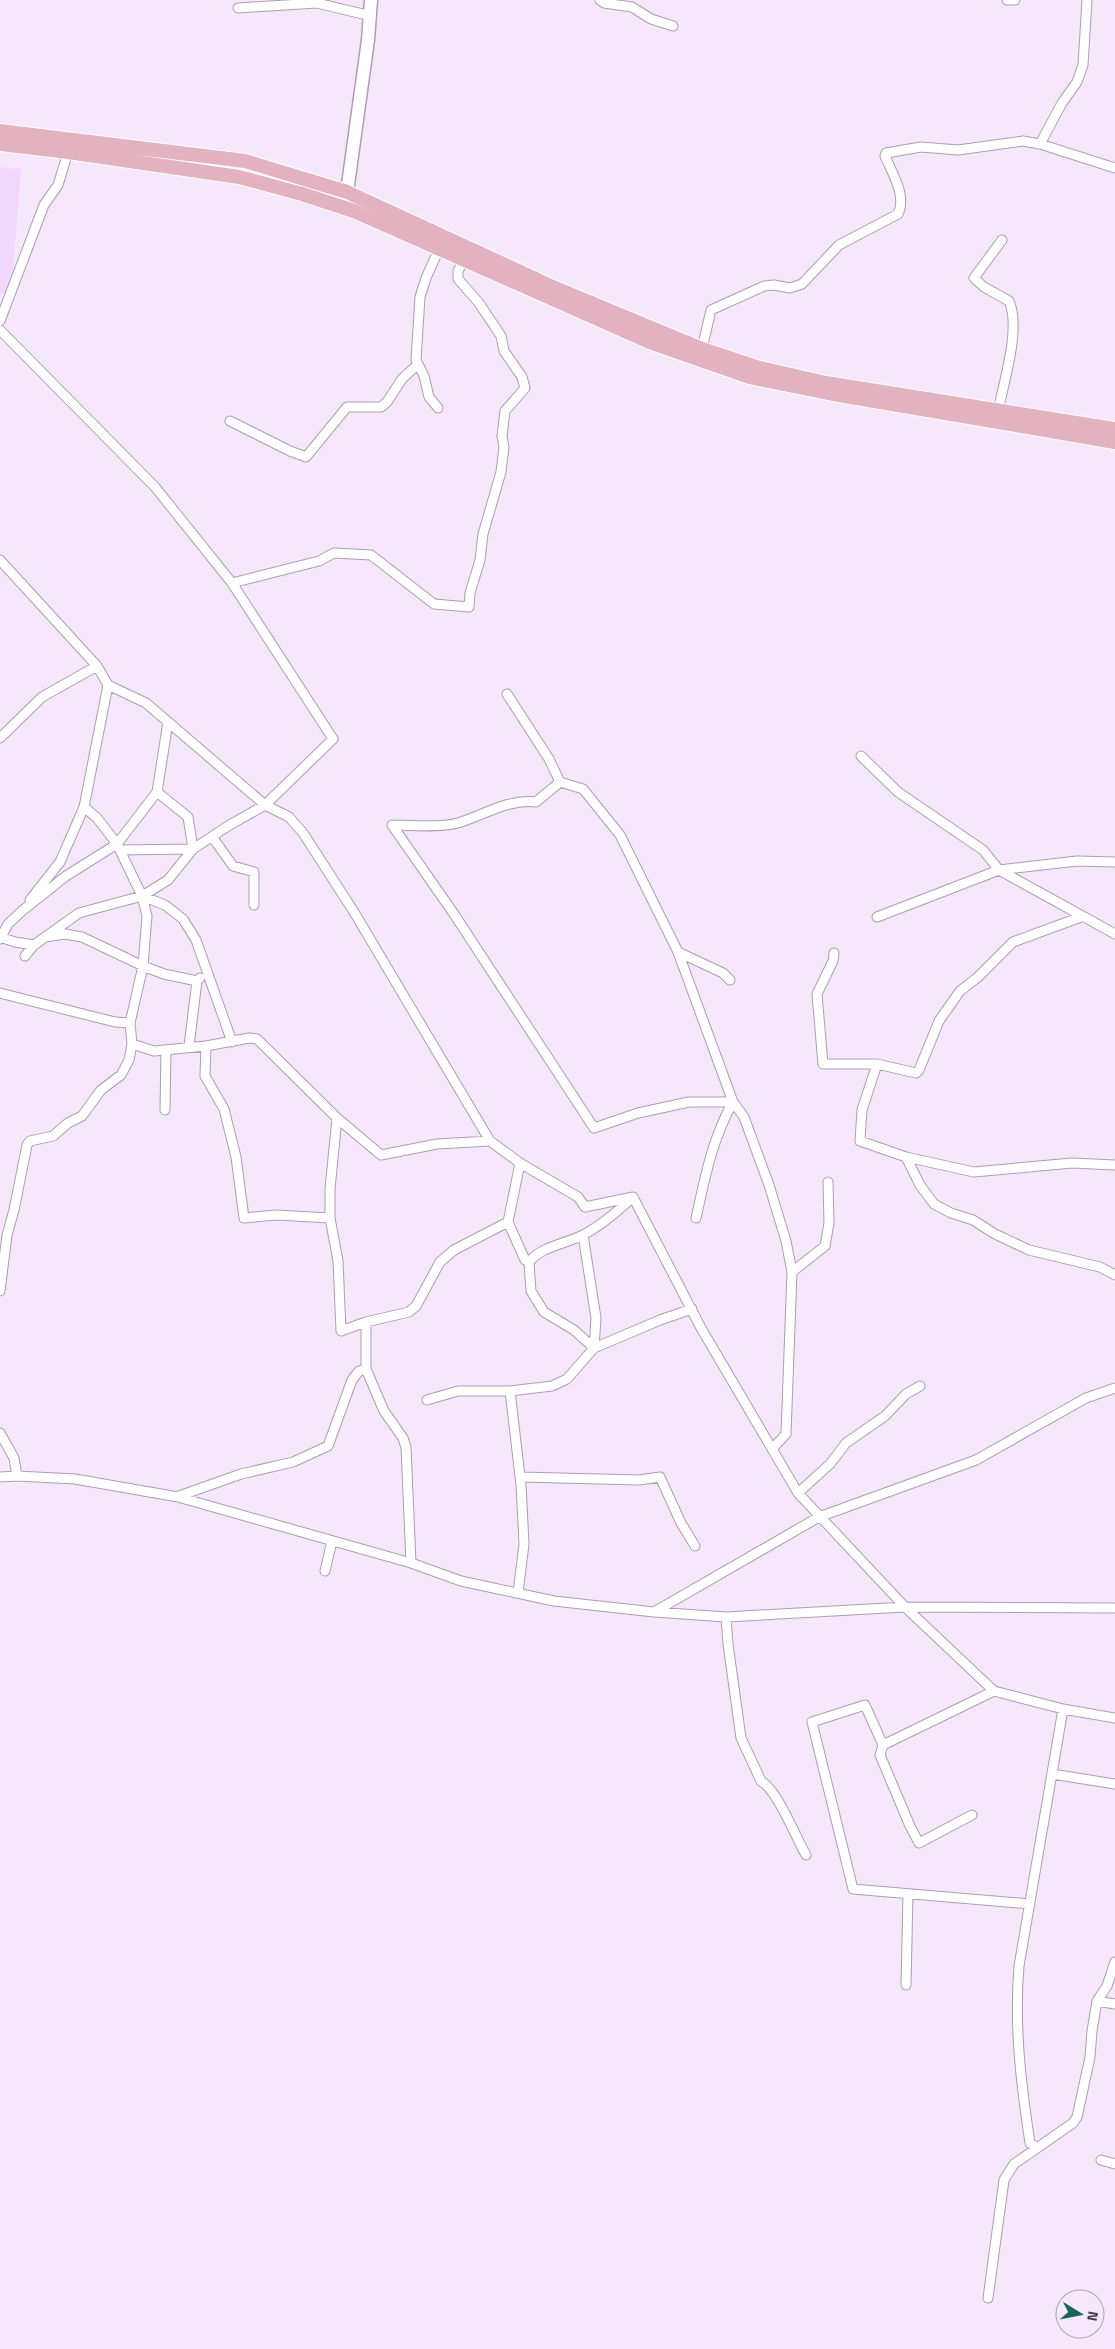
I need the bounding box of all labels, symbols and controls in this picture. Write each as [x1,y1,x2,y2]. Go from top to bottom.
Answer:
north arrow [1055,2289,1105,2339]
text: N [1082,2310,1104,2323]

